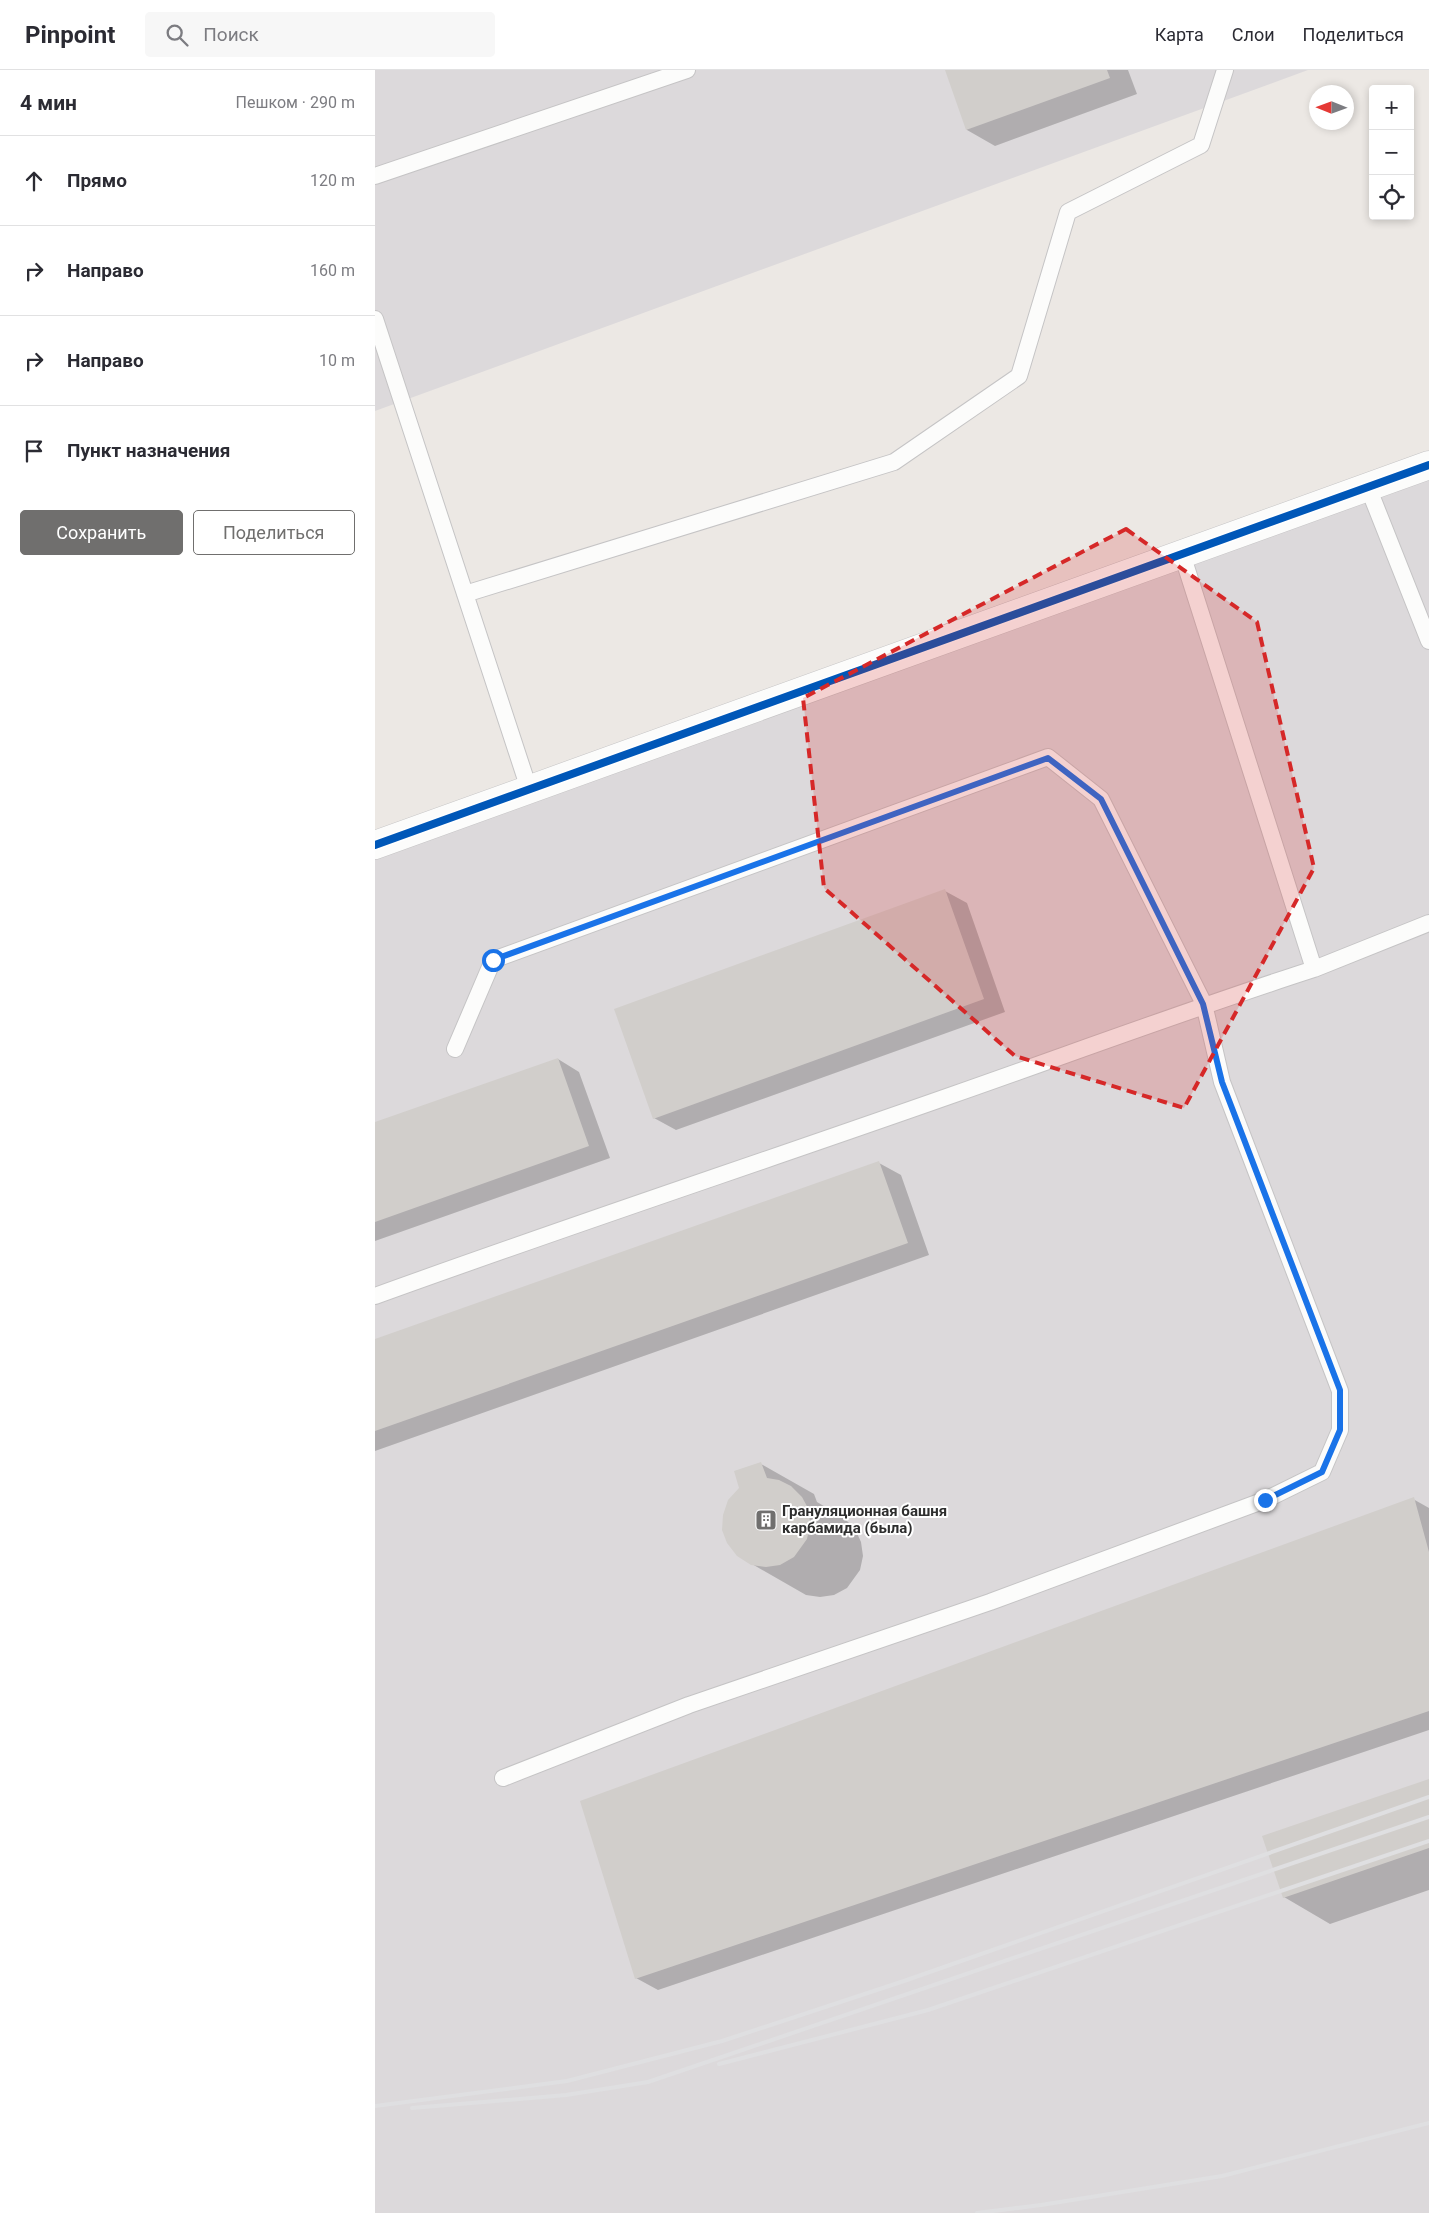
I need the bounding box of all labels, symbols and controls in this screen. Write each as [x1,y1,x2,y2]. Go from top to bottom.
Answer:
search box [145,12,495,57]
text: Pinpoint [25,21,115,49]
icon: search [163,21,191,49]
text: Поиск [203,23,259,46]
text: Карта [1155,24,1204,45]
text: Слои [1232,24,1275,45]
text: Поделиться [1303,24,1404,45]
north arrow [1309,85,1354,130]
map controls [1369,85,1414,220]
button: + [1369,85,1414,130]
text: 4 мин [20,91,77,115]
text: Пешком · 290 m [236,93,355,112]
button: − [1369,130,1414,175]
icon: ahead [20,167,48,195]
text: Прямо [67,169,127,192]
text: 120 m [310,171,355,190]
button: locate [1369,175,1414,220]
icon: right [20,257,48,285]
text: Направо [67,259,144,282]
text: 160 m [310,261,355,280]
icon: right [20,347,48,375]
text: Направо [67,349,144,372]
text: 10 m [319,351,355,370]
icon: arrive [20,437,48,465]
text: Пункт назначения [67,439,230,462]
button: Сохранить [20,510,183,555]
button: Поделиться [193,510,355,555]
route start [482,949,505,972]
route end [1254,1489,1277,1512]
place label: Грануляционная башня карбамида (была) [782,1502,947,1537]
building icon: Грануляционная башня карбамида (была) [754,1508,778,1532]

